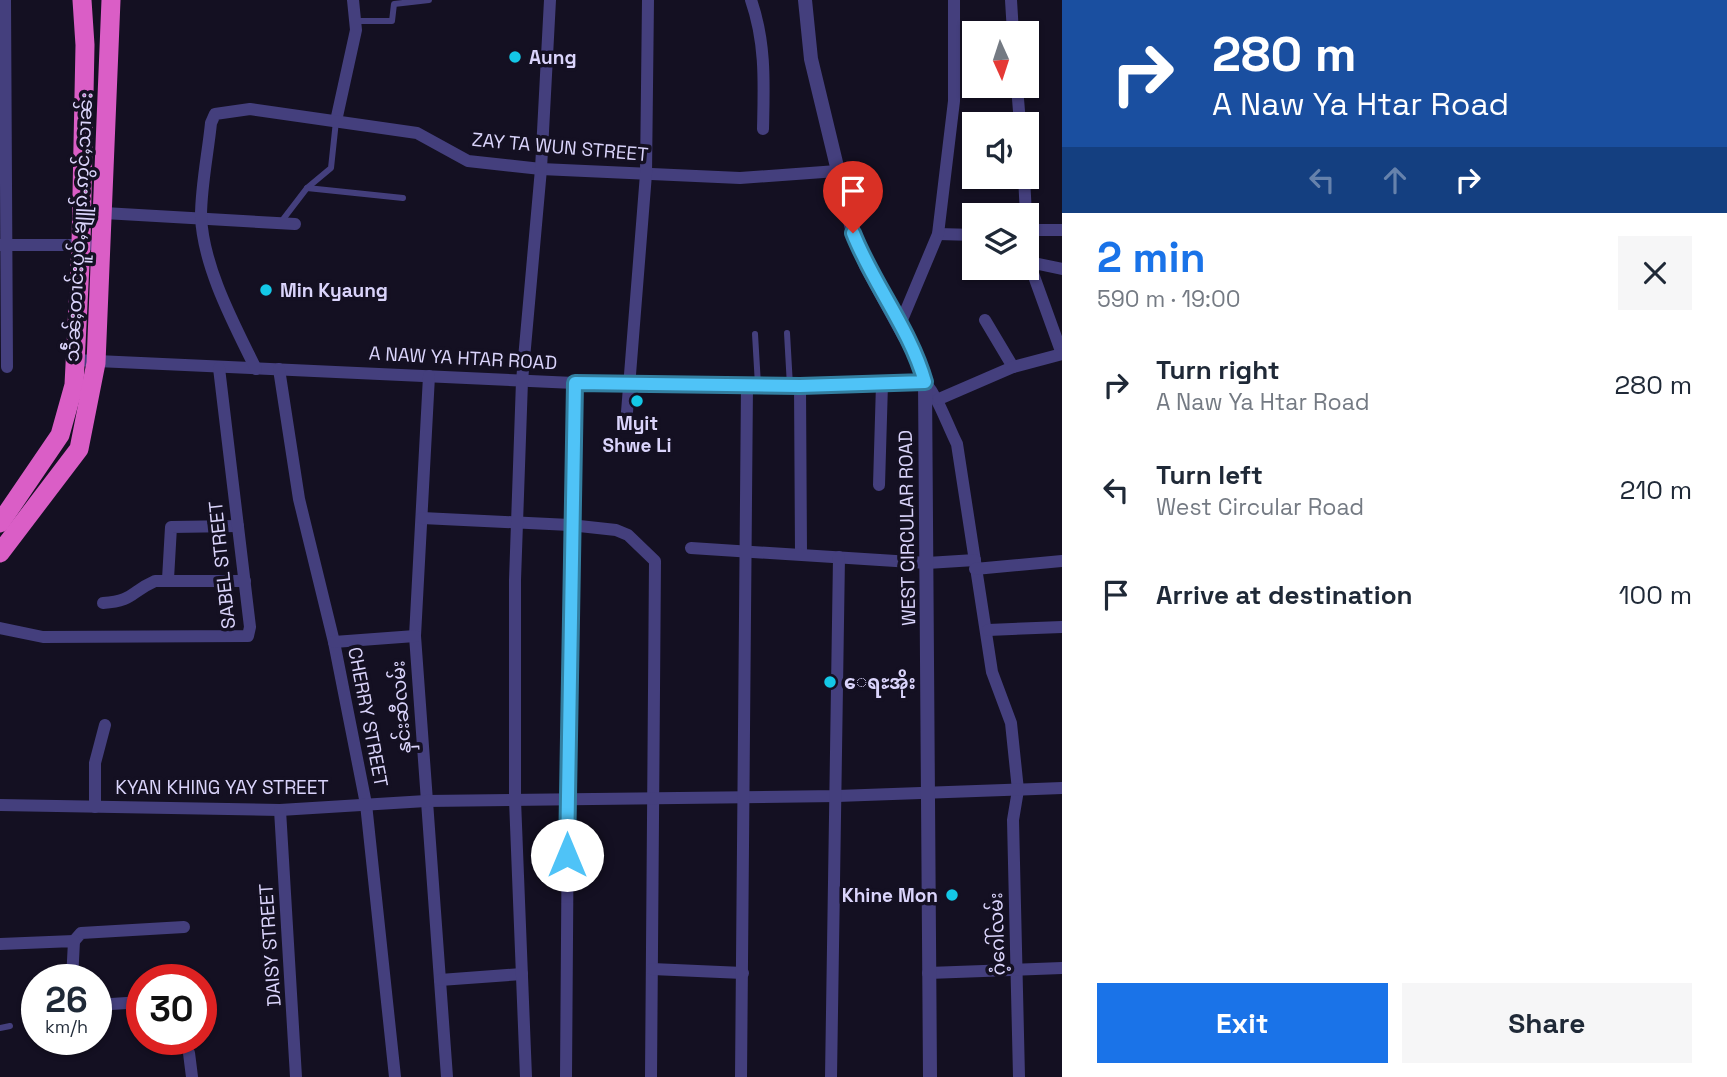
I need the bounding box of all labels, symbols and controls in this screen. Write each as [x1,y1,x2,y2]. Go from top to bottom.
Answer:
north arrow [962,21,1040,98]
map controls [962,21,1039,280]
text: 280 m [1212,23,1357,85]
icon: right [1097,28,1188,119]
place label: Aung [529,45,577,70]
marker: Aung [507,49,523,65]
text: A Naw Ya Htar Road [1212,84,1509,124]
street label: သဵႅၼ်ႈတၢင်းပူဝ်ႇၶျူၵ်ႉဢွင်ႇသၢၼ်း [57,91,103,363]
button: sound [962,112,1039,189]
street label: ZAY TA WUN STREET [471,127,649,167]
pin [823,161,883,233]
icon: left [1303,161,1341,199]
icon: ahead [1376,161,1414,199]
icon: right [1449,161,1487,199]
icon: arrive [834,172,872,210]
button: layers [962,203,1039,280]
text: 2 min [1097,231,1206,284]
button: close [1618,236,1692,310]
place label: Min Kyaung [280,278,388,303]
marker: Min Kyaung [258,282,274,298]
text: 590 m · 19:00 [1097,284,1240,314]
street label: A NAW YA HTAR ROAD [368,341,558,375]
text: Turn right [1156,353,1280,387]
icon: right [1097,366,1135,404]
text: 280 m [1614,368,1692,402]
text: A Naw Ya Htar Road [1156,387,1370,417]
marker: Myit Shwe Li [629,393,645,409]
place label: Myit Shwe Li [602,411,672,458]
street label: WEST CIRCULAR ROAD [893,430,921,626]
text: Turn left [1156,458,1263,492]
icon: left [1097,471,1135,509]
text: 210 m [1620,473,1692,507]
text: West Circular Road [1156,492,1364,522]
street label: SABEL STREET [203,500,241,630]
icon: arrive [1097,576,1135,614]
text: Arrive at destination [1156,578,1413,612]
text: 100 m [1619,578,1692,612]
street label: CHERRY STREET [342,645,394,789]
street label: နှင်းဆီလမ်း [383,659,421,754]
place label: ေရႊအိုး [844,669,916,698]
marker: ေရႊအိုး [822,674,838,690]
street label: KYAN KHING YAY STREET [115,775,329,800]
position arrow [530,818,604,892]
street label: DAISY STREET [253,883,287,1007]
place label: Khine Mon [842,883,938,908]
marker: Khine Mon [944,887,960,903]
street label: ဂံ့ဂေါ်လမ်း [981,892,1012,976]
speed limit sign: 30 [126,964,217,1055]
text: 26 [45,978,88,1022]
button: Exit [1097,983,1388,1063]
button: Share [1402,983,1692,1063]
text: km/h [45,1015,88,1038]

